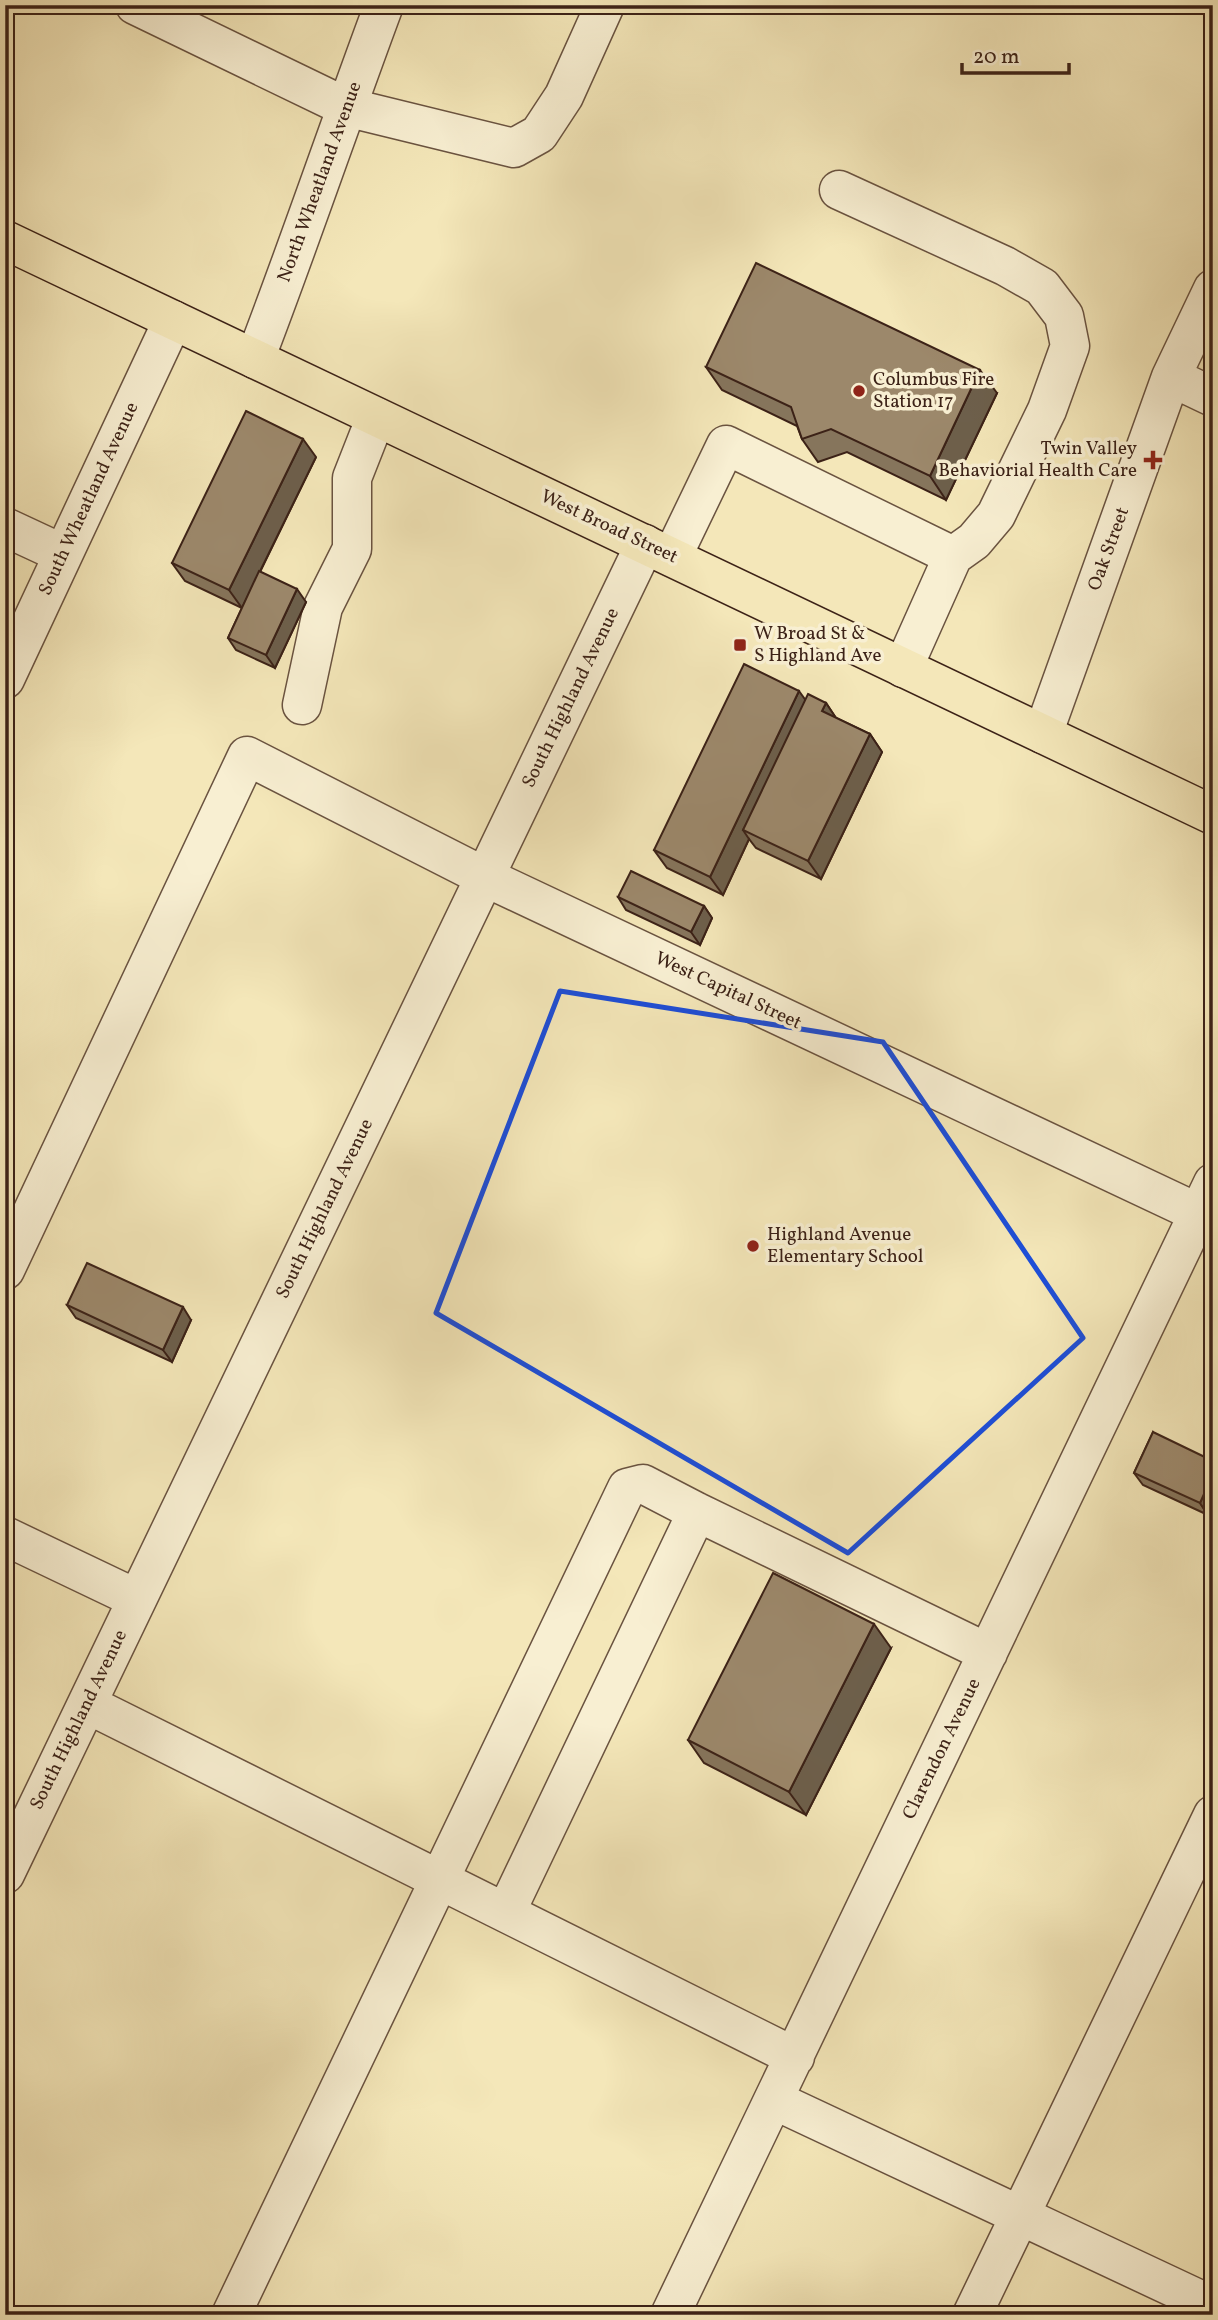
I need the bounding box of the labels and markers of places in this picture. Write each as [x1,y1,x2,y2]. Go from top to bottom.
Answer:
place label: Columbus Fire Station 17 [873,367,994,415]
marker: Columbus Fire Station 17 [851,383,867,399]
place label: Twin Valley Behaviorial Health Care [938,436,1137,484]
marker: Twin Valley Behaviorial Health Care [1143,450,1163,470]
place label: W Broad St & S Highland Ave [754,621,881,669]
marker: W Broad St & S Highland Ave [732,637,748,653]
place label: Highland Avenue Elementary School [767,1222,924,1270]
marker: Highland Avenue Elementary School [745,1238,761,1254]

